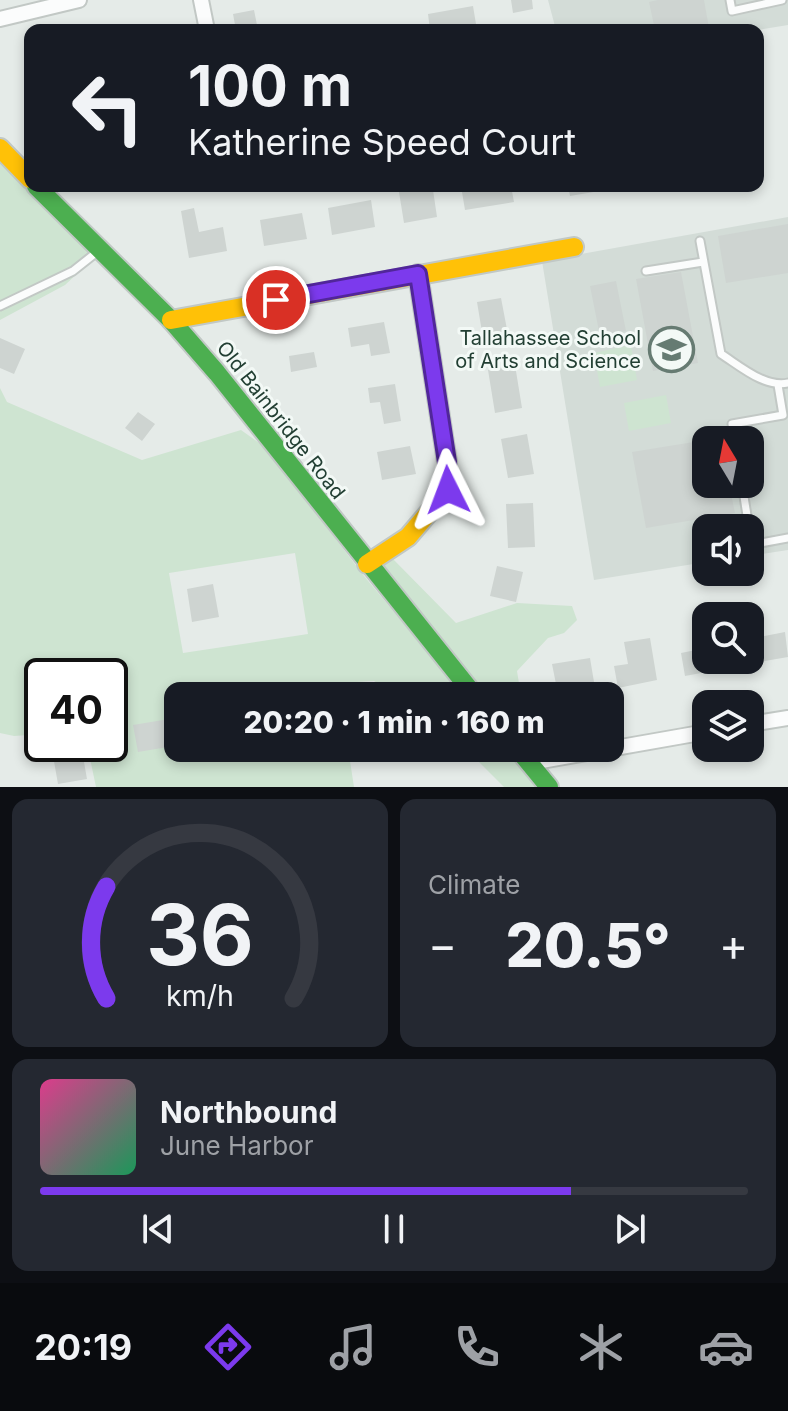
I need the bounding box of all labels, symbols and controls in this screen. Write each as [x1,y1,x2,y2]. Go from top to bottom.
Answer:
text: 100 m [188,52,352,120]
icon: left [56,56,160,160]
text: Katherine Speed Court [188,120,576,164]
pin [242,266,310,334]
icon: arrive [254,278,298,322]
place label: Tallahassee School of Arts and Science [455,326,641,373]
school or university icon: Tallahassee School of Arts and Science [648,326,696,374]
street label: Old Bainbridge Road [212,336,350,504]
north arrow [692,426,764,498]
map controls [692,426,764,762]
position arrow [406,448,490,532]
button: sound [692,514,764,586]
button: search [692,602,764,674]
speed limit sign: 40 [24,658,128,762]
button: layers [692,690,764,762]
text: 20:20 · 1 min · 160 m [243,704,545,740]
text: Climate [428,869,520,900]
text: 36 [146,884,254,985]
text: 20.5° [505,909,671,981]
text: − [428,918,457,972]
text: + [719,918,748,972]
text: km/h [166,978,234,1013]
text: Northbound [160,1094,337,1130]
text: June Harbor [160,1130,313,1161]
icon: previous [136,1207,180,1251]
icon: pause [372,1207,416,1251]
icon: next [608,1207,652,1251]
icon: directions [200,1319,256,1375]
icon: music [325,1319,381,1375]
icon: phone [449,1319,505,1375]
icon: climate [573,1319,629,1375]
icon: car [698,1319,754,1375]
text: 20:19 [34,1325,132,1369]

